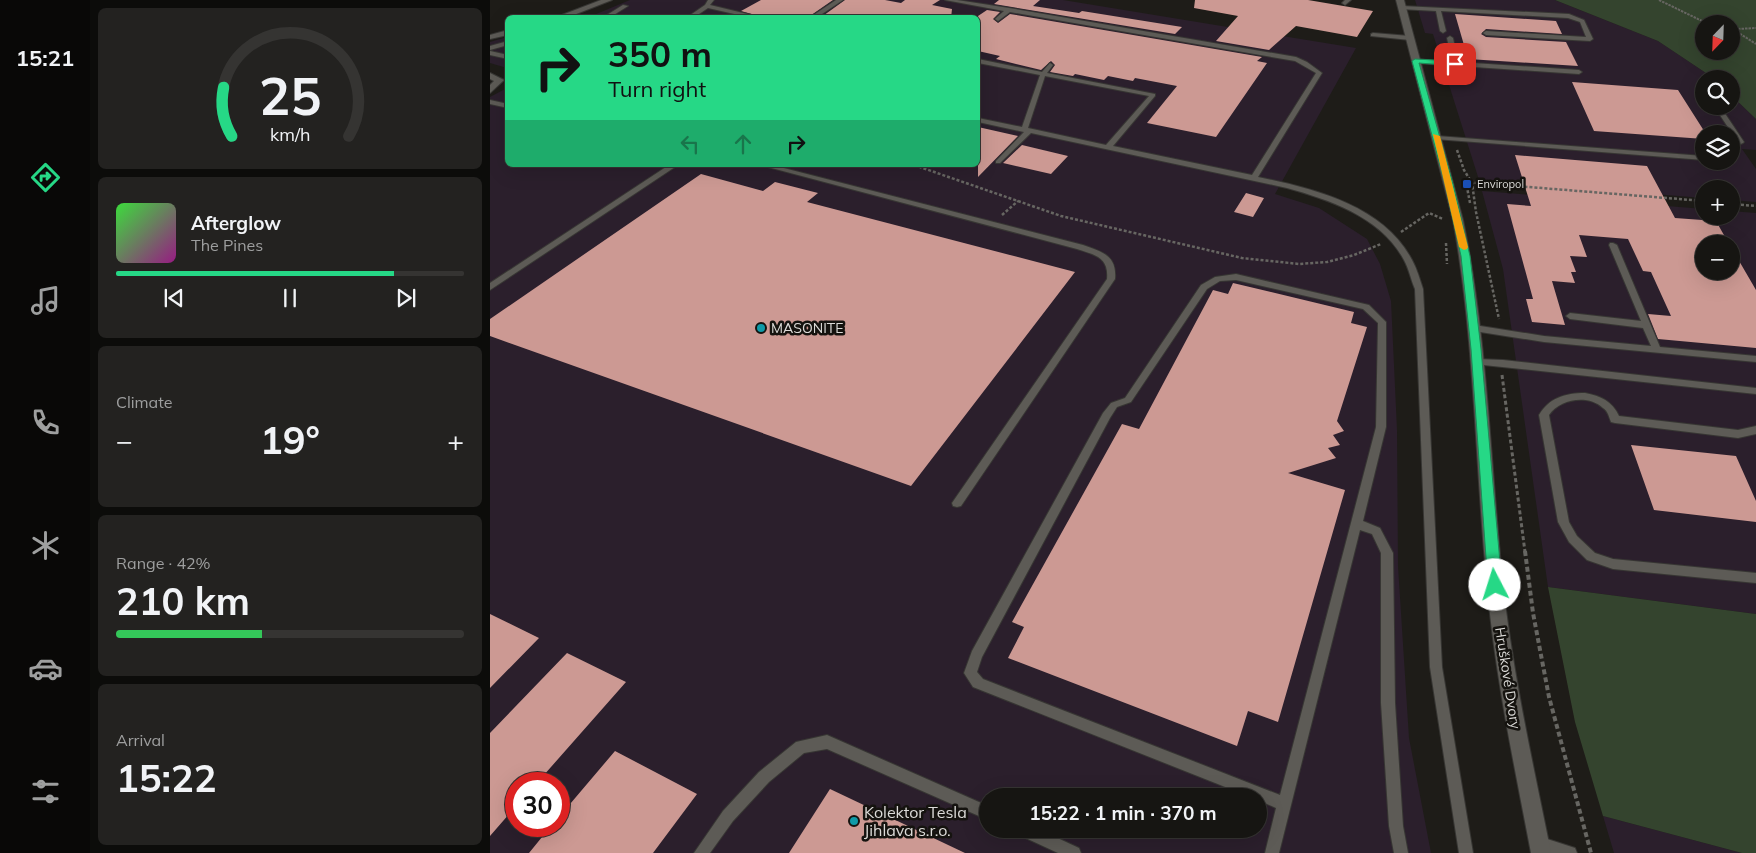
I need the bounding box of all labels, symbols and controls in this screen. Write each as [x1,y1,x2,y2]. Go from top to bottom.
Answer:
north arrow [1695,15,1740,60]
map controls [1695,15,1740,280]
text: 350 m [608,32,712,76]
icon: right [525,35,590,100]
pin [1434,43,1476,85]
text: 15:21 [16,44,74,72]
icon: arrive [1441,50,1469,78]
text: 25 [259,63,321,128]
button: search [1695,70,1740,115]
text: Turn right [608,75,706,103]
text: km/h [270,123,310,145]
button: layers [1695,125,1740,170]
icon: left [676,130,704,158]
icon: ahead [729,130,757,158]
icon: right [782,130,810,158]
icon: directions [28,160,63,195]
place label: Enviropol [1477,177,1524,191]
marker: Enviropol [1461,178,1473,190]
button: + [1695,180,1740,225]
text: Afterglow [191,211,281,235]
text: The Pines [191,235,263,255]
button: − [1695,235,1740,280]
icon: music [28,283,63,318]
icon: previous [160,284,188,312]
icon: pause [276,284,304,312]
icon: next [392,284,420,312]
place label: MASONITE [771,319,844,337]
marker: MASONITE [755,322,767,334]
text: Climate [116,392,172,412]
icon: phone [28,405,63,440]
text: 19° [260,416,320,464]
text: − [116,423,133,458]
text: + [447,423,464,458]
icon: climate [28,528,63,563]
text: Range · 42% [116,553,211,573]
position arrow [1468,558,1520,610]
text: 210 km [116,577,250,625]
street label: Hruškové Dvory [1491,626,1525,731]
icon: car [28,651,63,686]
text: Arrival [116,730,165,750]
text: 15:22 [116,754,217,802]
speed limit sign: 30 [505,772,570,837]
icon: filters [28,774,63,809]
text: 15:22 · 1 min · 370 m [1029,801,1217,825]
place label: Kolektor Tesla Jihlava s.r.o. [864,802,967,840]
marker: Kolektor Tesla Jihlava s.r.o. [848,815,860,827]

